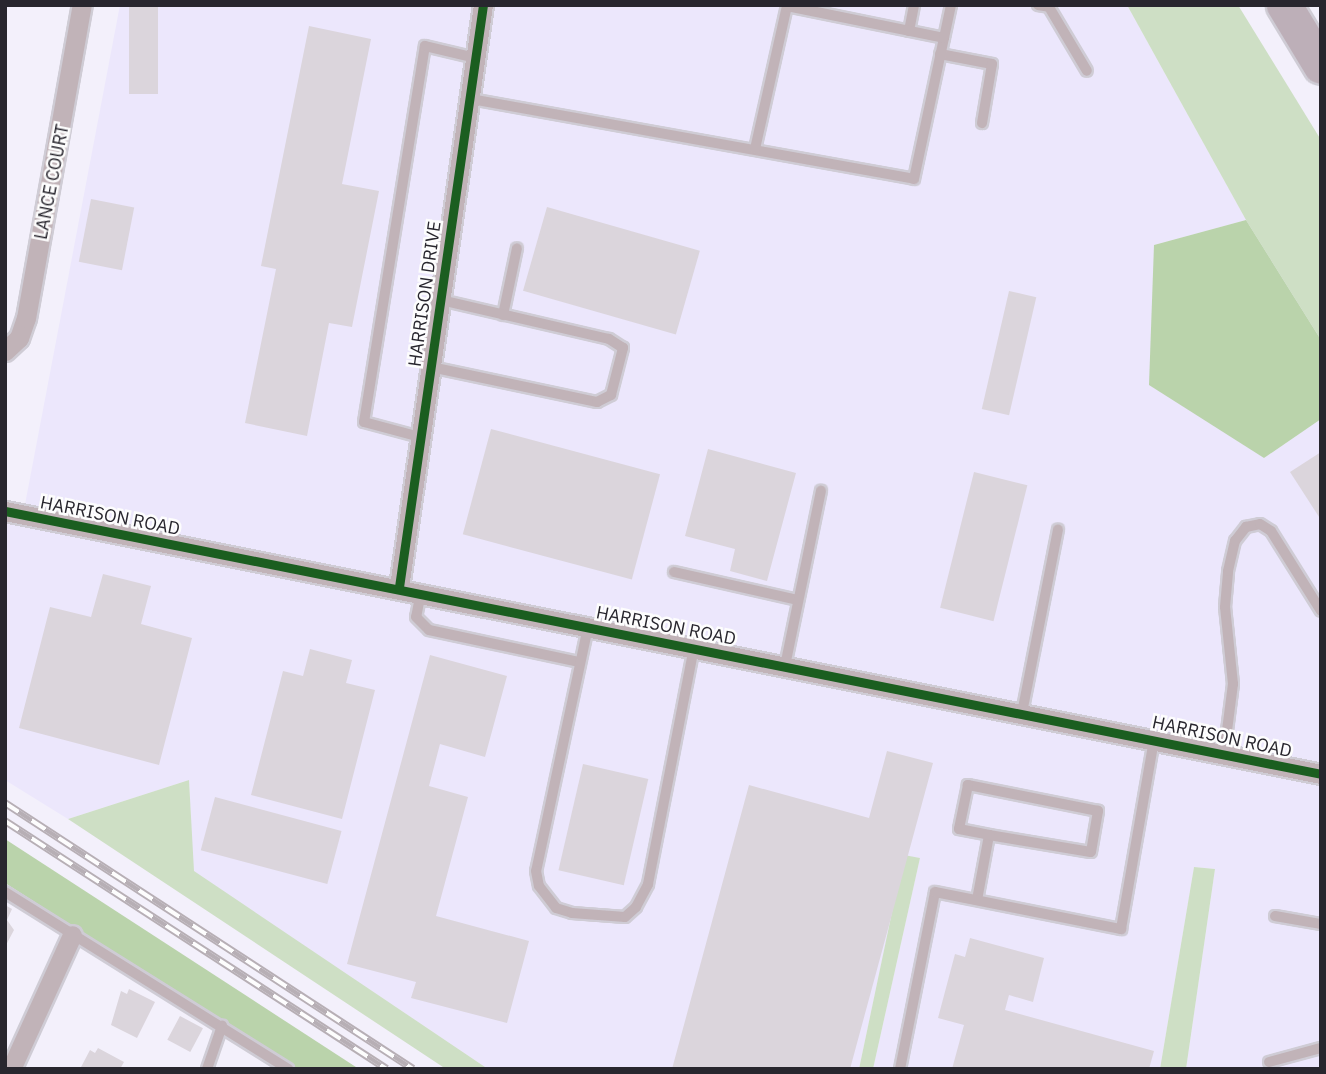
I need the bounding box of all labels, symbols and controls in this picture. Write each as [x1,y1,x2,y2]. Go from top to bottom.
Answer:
street label: LANCE COURT [30,123,74,241]
street label: HARRISON DRIVE [404,220,446,368]
street label: HARRISON ROAD [38,492,182,540]
street label: HARRISON ROAD [594,602,738,650]
street label: HARRISON ROAD [1150,712,1294,762]

